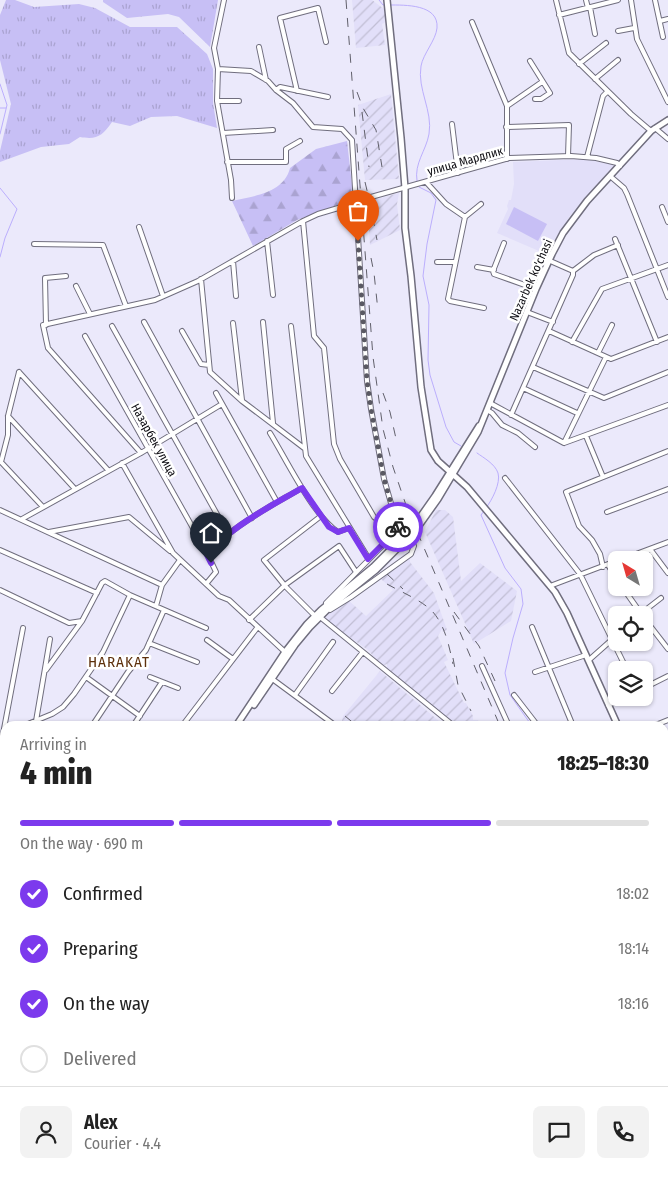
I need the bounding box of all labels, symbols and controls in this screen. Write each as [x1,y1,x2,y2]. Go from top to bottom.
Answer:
street label: улица Мардлик [426,143,505,178]
pin [337,190,379,241]
icon: bag [344,197,372,225]
street label: Nazarbek ko'chasi [507,237,555,323]
street label: Назарбек улица [128,401,180,479]
courier [373,502,423,552]
pin [190,512,232,563]
icon: bike [384,513,412,541]
icon: home [197,519,225,547]
north arrow [608,551,652,596]
map controls [608,551,653,706]
button: locate [608,606,653,651]
district label: HARAKAT [88,653,150,671]
button: layers [608,661,653,706]
text: Arriving in [20,735,87,754]
text: 18:25–18:30 [557,752,649,775]
text: 4 min [20,754,93,792]
text: On the way · 690 m [20,834,143,853]
icon: check [20,880,48,908]
text: Confirmed [63,882,143,905]
text: 18:02 [616,884,649,903]
icon: check [20,935,48,963]
text: Preparing [63,937,138,960]
text: 18:14 [618,939,649,958]
icon: check [20,990,48,1018]
text: On the way [63,992,149,1015]
text: 18:16 [618,994,649,1013]
text: Delivered [63,1047,137,1070]
button: person [20,1106,72,1158]
button: chat [533,1106,585,1158]
button: phone [597,1106,649,1158]
text: Alex [84,1111,118,1134]
text: Courier · 4.4 [84,1134,161,1153]

